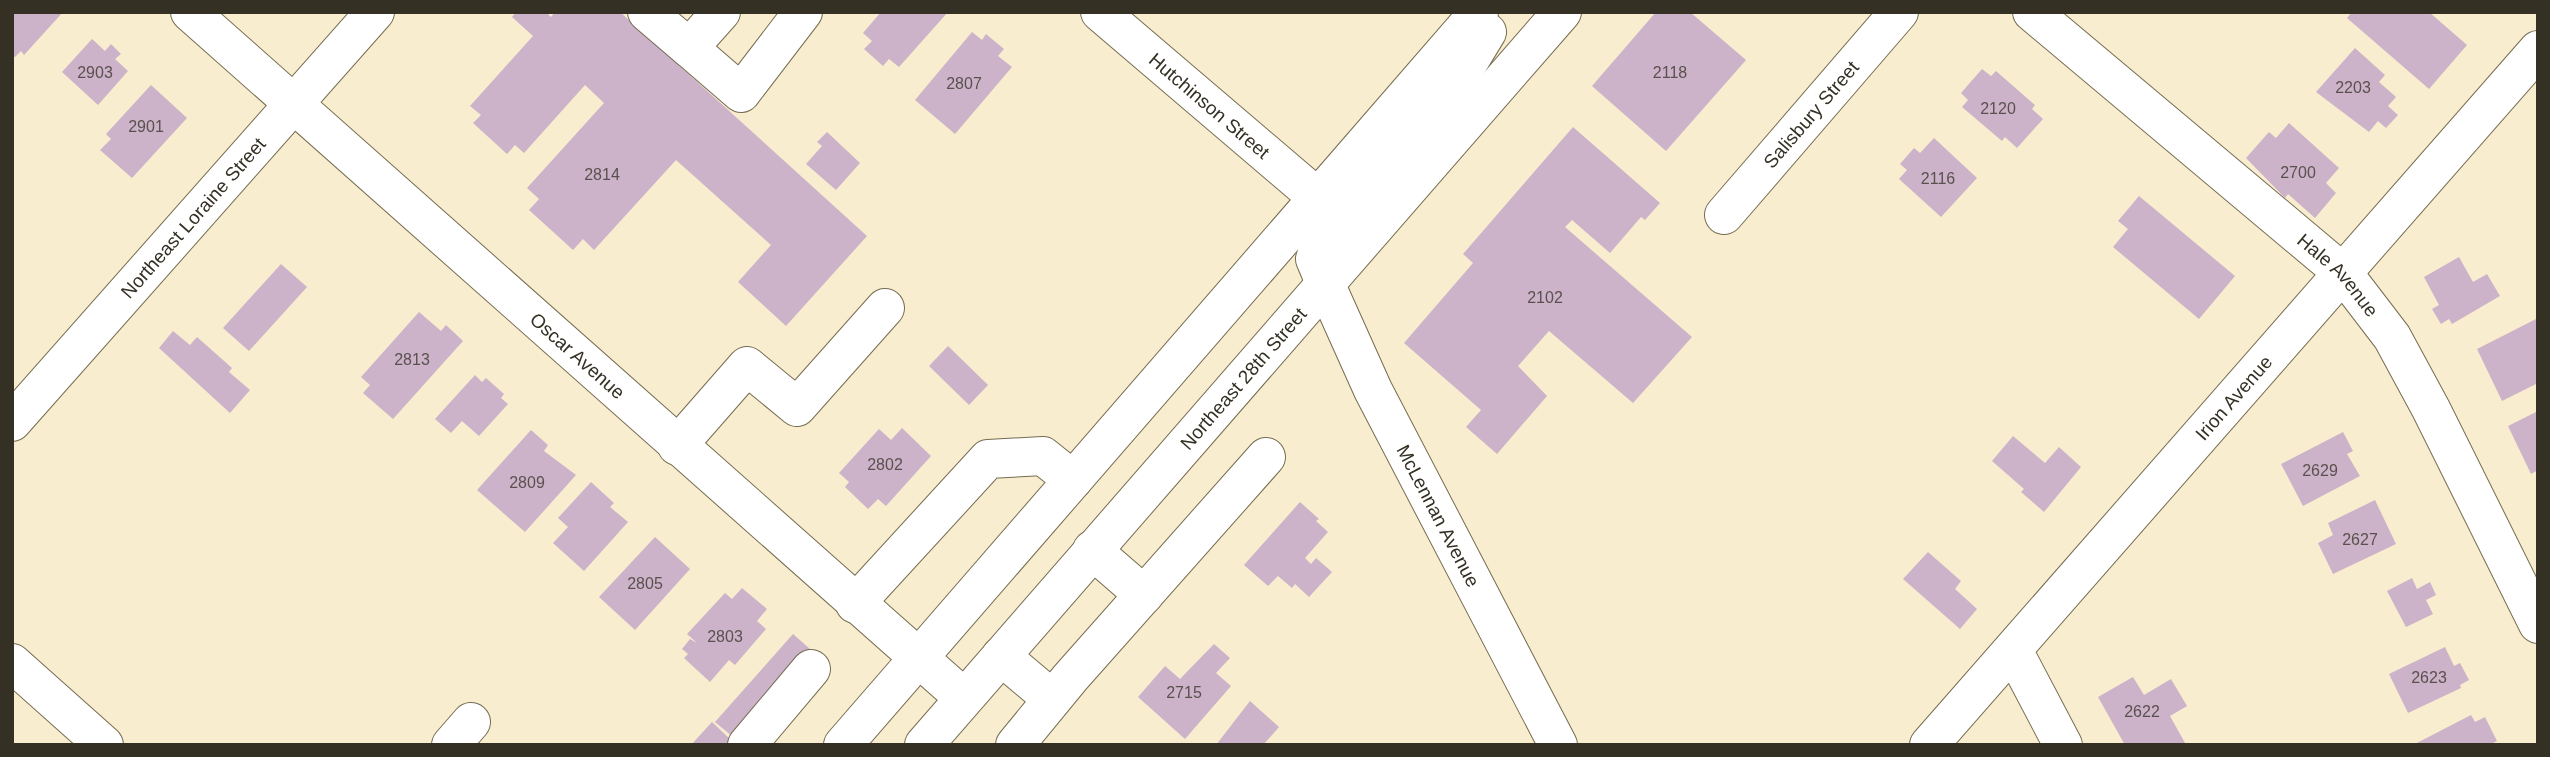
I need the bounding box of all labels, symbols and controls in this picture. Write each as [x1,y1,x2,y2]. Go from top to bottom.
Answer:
street label: Hutchinson Street [1145,48,1274,163]
street label: Salisbury Street [1759,56,1863,172]
house number: 2903 [77,64,113,81]
house number: 2118 [1653,64,1687,81]
house number: 2807 [946,75,982,92]
house number: 2203 [2335,79,2371,96]
house number: 2120 [1980,100,2016,117]
house number: 2901 [128,118,164,135]
street label: Northeast Loraine Street [116,133,270,302]
house number: 2700 [2280,164,2316,181]
house number: 2814 [584,166,620,183]
house number: 2116 [1921,170,1955,187]
street label: Hale Avenue [2294,229,2383,320]
house number: 2102 [1527,289,1563,306]
street label: Northeast 28th Street [1176,303,1311,453]
street label: Oscar Avenue [526,308,629,403]
house number: 2813 [394,351,430,368]
street label: Irion Avenue [2191,351,2276,444]
street label: McLennan Avenue [1393,441,1484,590]
house number: 2802 [867,456,903,473]
house number: 2629 [2302,462,2338,479]
house number: 2809 [509,474,545,491]
house number: 2627 [2342,531,2378,548]
house number: 2805 [627,575,663,592]
house number: 2803 [707,628,743,645]
house number: 2623 [2411,669,2447,686]
house number: 2715 [1166,684,1202,701]
house number: 2622 [2124,703,2160,720]

